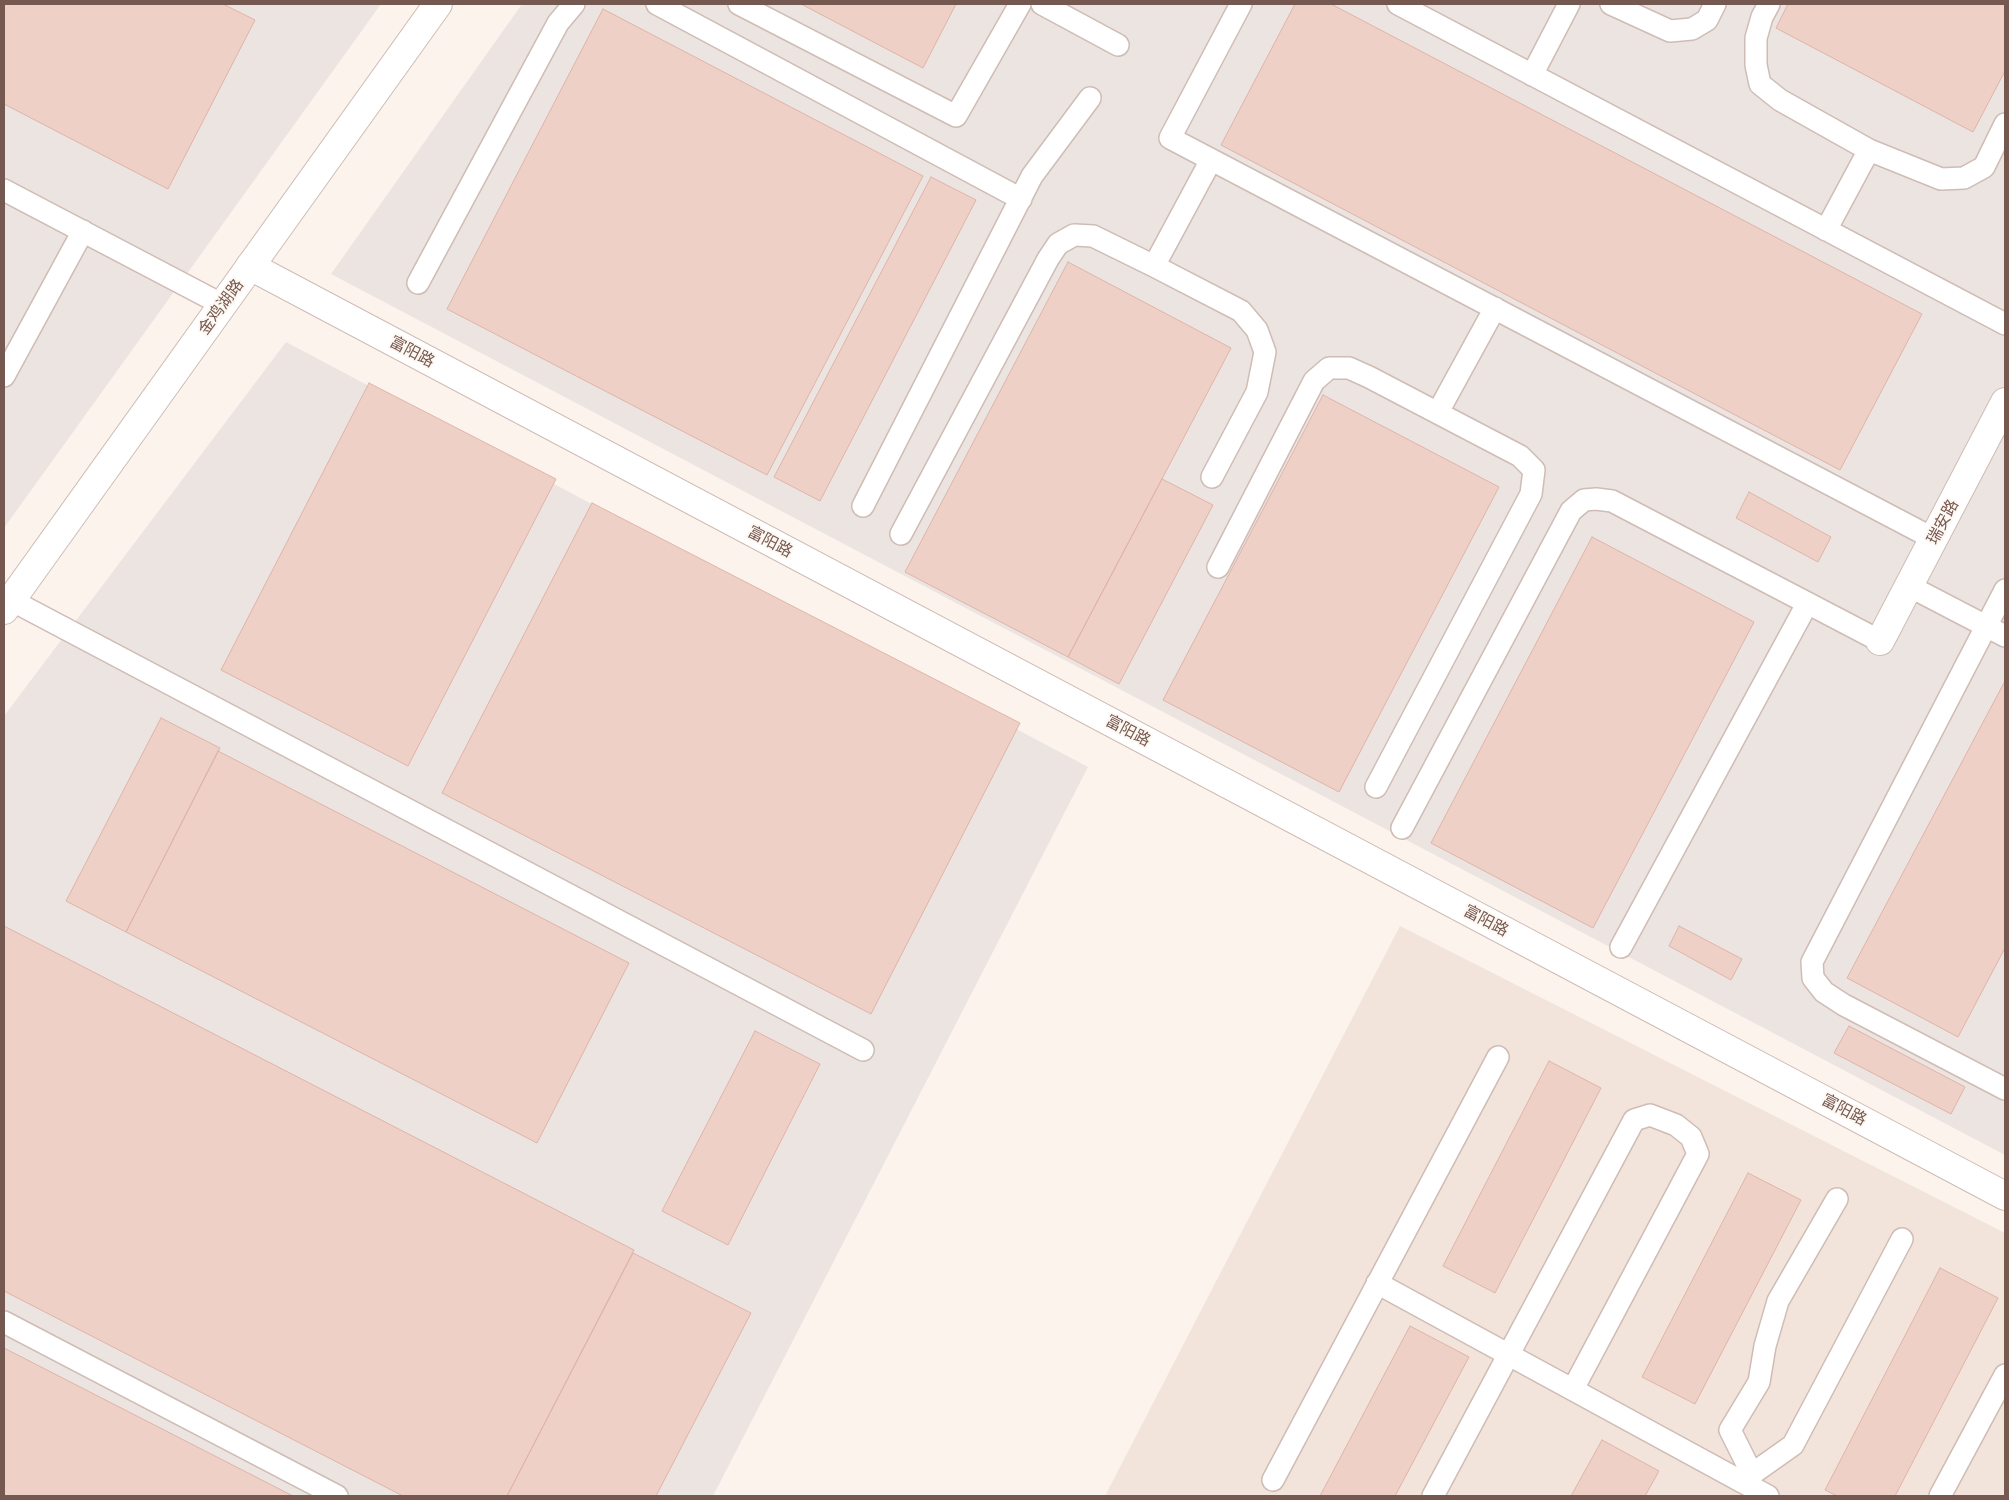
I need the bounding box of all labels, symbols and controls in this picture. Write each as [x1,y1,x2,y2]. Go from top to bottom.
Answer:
street label: 金鸡湖路 [194,275,248,339]
street label: 富阳路 [386,332,438,372]
street label: 瑞安路 [1923,496,1963,548]
street label: 富阳路 [744,522,796,562]
street label: 富阳路 [1102,711,1154,751]
street label: 富阳路 [1460,901,1512,941]
street label: 富阳路 [1818,1090,1870,1130]

